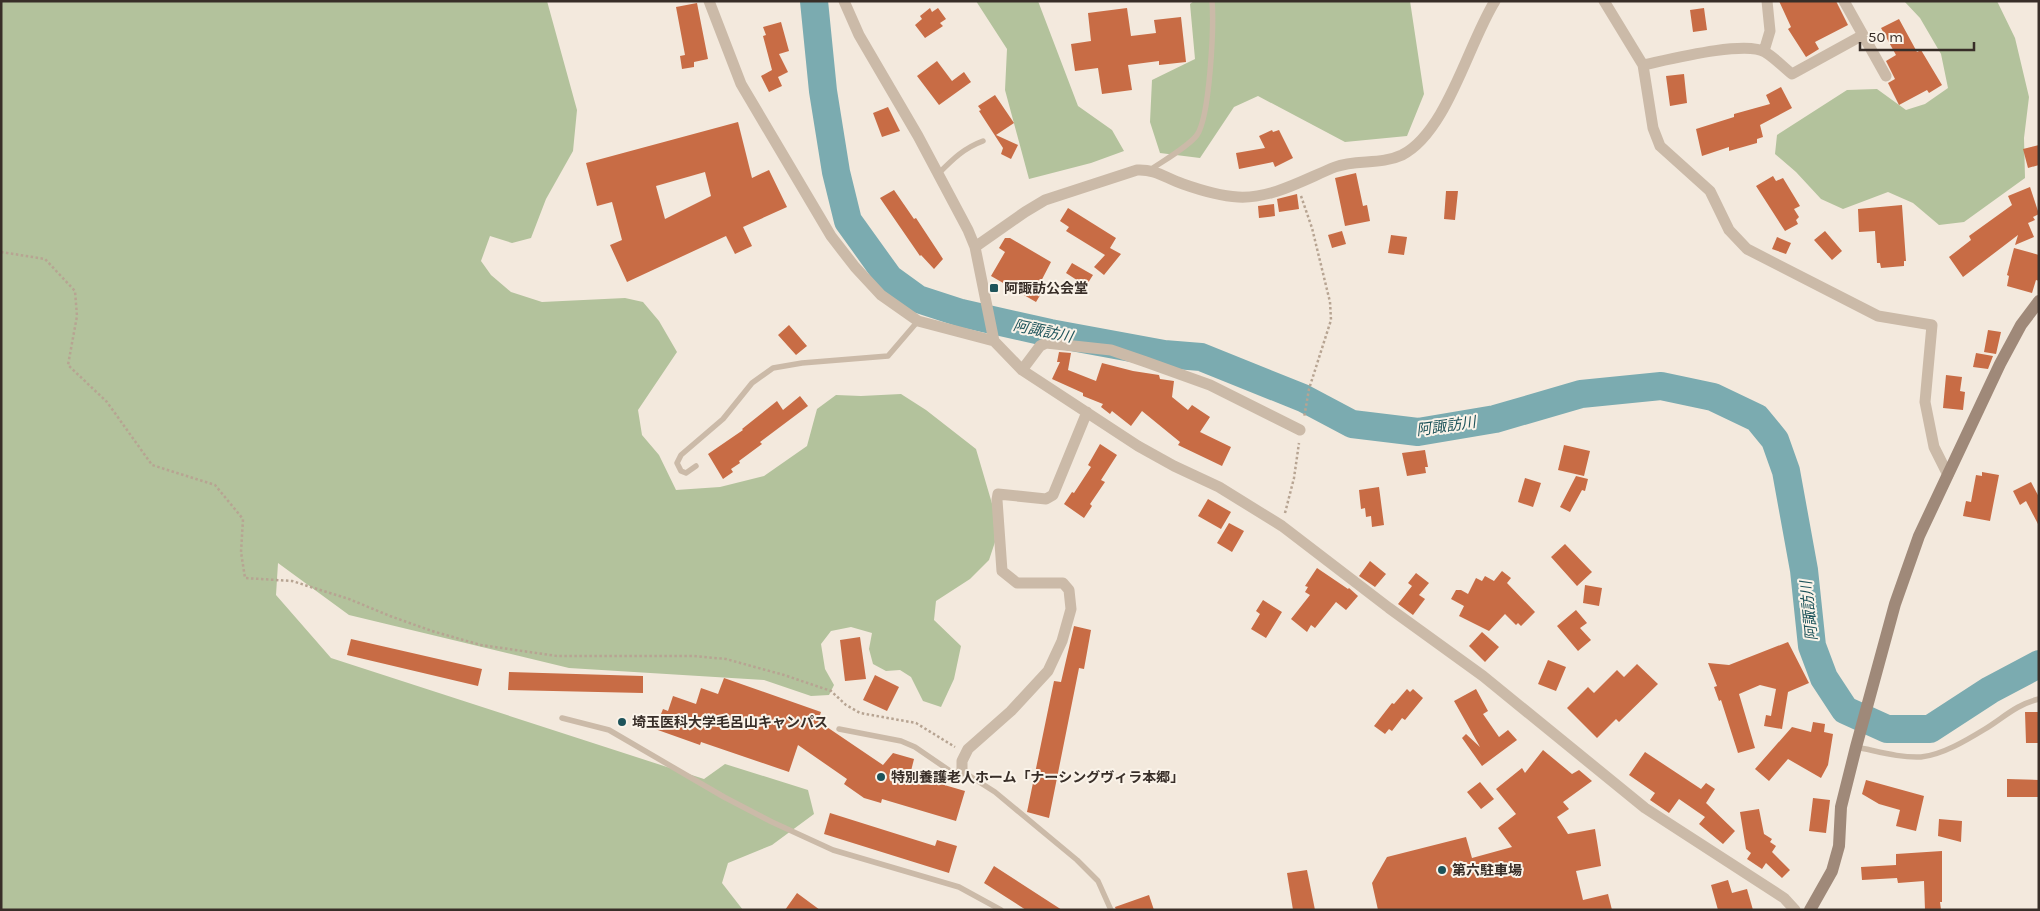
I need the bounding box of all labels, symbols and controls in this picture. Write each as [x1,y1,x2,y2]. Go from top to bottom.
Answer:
scale bar [1860,20,1974,52]
text: 50 m [1868,28,1903,46]
place label: 阿諏訪公会堂 [1004,280,1088,297]
marker: 阿諏訪公会堂 [988,282,1000,294]
water label: 阿諏訪川 [1012,316,1076,346]
water label: 阿諏訪川 [1415,413,1479,439]
water label: 阿諏訪川 [1797,578,1821,642]
place label: 埼玉医科大学毛呂山キャンパス [632,714,828,731]
marker: 埼玉医科大学毛呂山キャンパス [616,716,628,728]
place label: 特別養護老人ホーム「ナーシングヴィラ本郷」 [891,769,1184,786]
marker: 特別養護老人ホーム「ナーシングヴィラ本郷」 [875,771,887,783]
place label: 第六駐車場 [1452,862,1522,879]
marker: 第六駐車場 [1436,864,1448,876]

